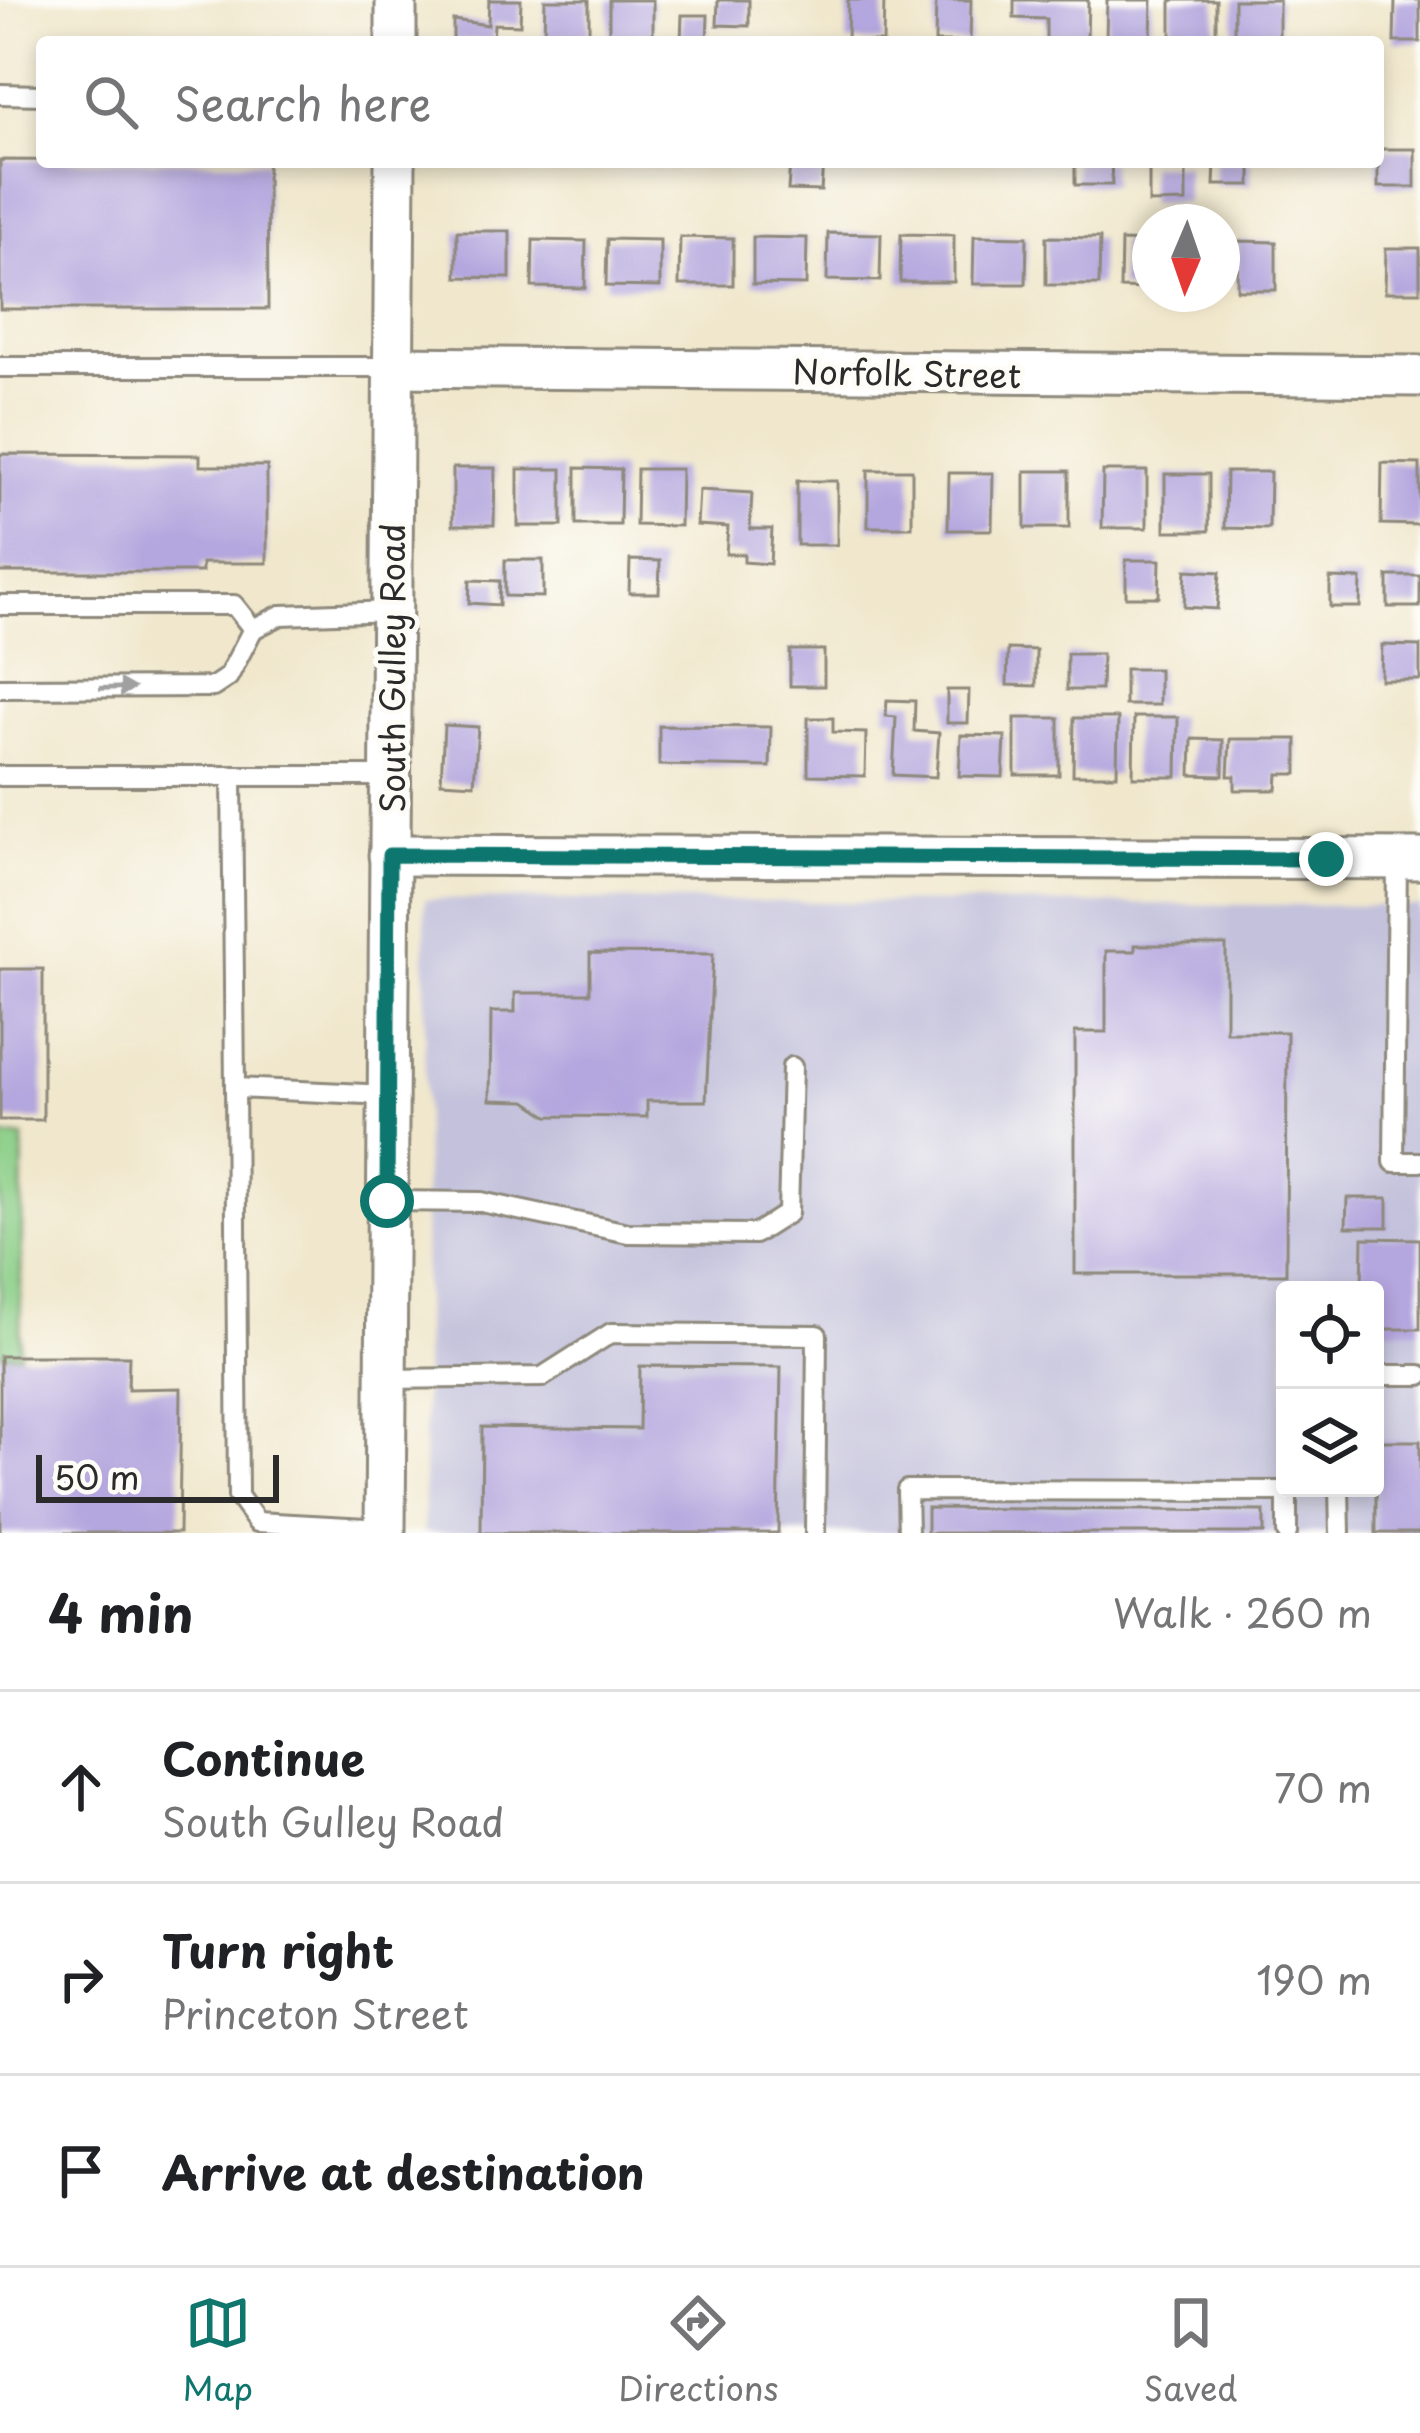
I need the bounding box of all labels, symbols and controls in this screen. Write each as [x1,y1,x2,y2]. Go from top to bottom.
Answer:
search box [36,36,1384,168]
text: Search here [174,68,431,136]
icon: search [78,69,144,135]
north arrow [1132,204,1240,312]
street label: Norfolk Street [792,345,1022,399]
street label: South Gulley Road [366,523,416,813]
one-way arrow [99,679,137,698]
route end [1299,832,1353,886]
route start [360,1174,414,1228]
map controls [1276,1281,1384,1497]
button: locate [1276,1281,1384,1389]
button: layers [1276,1389,1384,1497]
scale bar [36,1449,279,1502]
text: 50 m [54,1451,140,1501]
text: 4 min [48,1573,193,1650]
text: Walk · 260 m [1113,1582,1372,1641]
text: Continue [162,1723,365,1791]
icon: ahead [48,1754,114,1820]
text: 70 m [1274,1757,1372,1816]
text: South Gulley Road [162,1791,504,1850]
text: Turn right [162,1915,394,1983]
icon: right [48,1946,114,2012]
text: 190 m [1256,1949,1372,2008]
text: Princeton Street [162,1983,469,2042]
text: Arrive at destination [162,2137,645,2205]
icon: arrive [48,2138,114,2204]
tab: Map [183,2290,253,2412]
tab: Directions [618,2290,779,2412]
tab: Saved [1144,2290,1237,2412]

